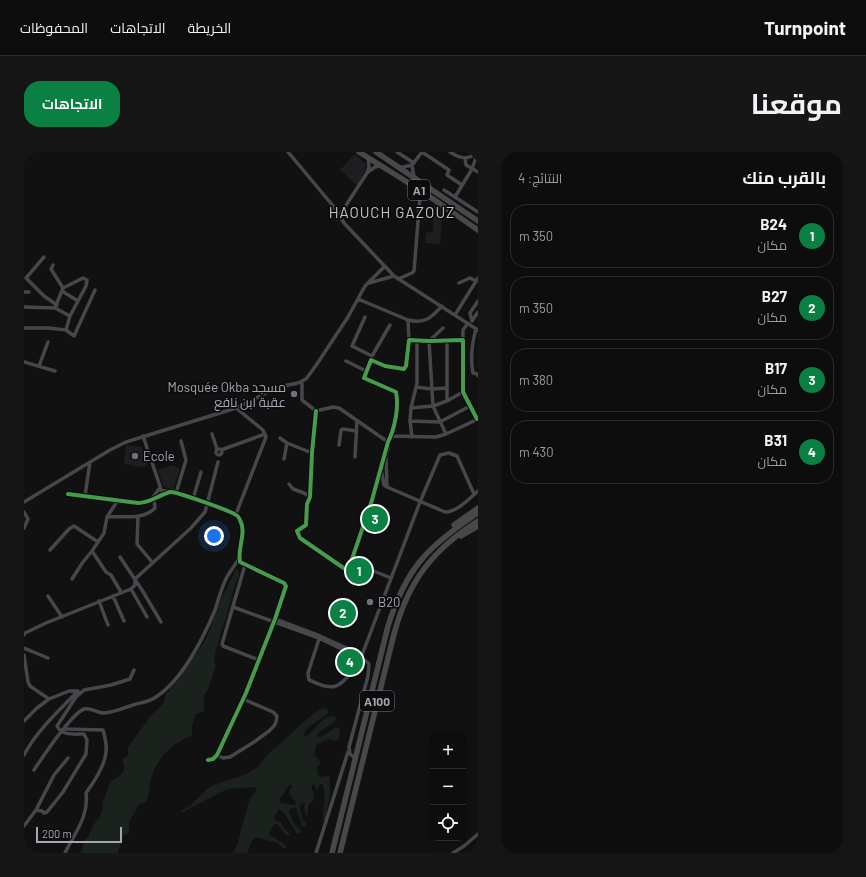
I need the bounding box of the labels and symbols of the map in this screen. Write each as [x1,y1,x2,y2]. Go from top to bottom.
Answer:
road number: A1 [408,180,430,200]
district label: HAOUCH GAZOUZ [329,203,455,221]
place label: Mosquée Okba مسجد عقبة ابن نافع [167,379,286,411]
marker: Mosquée Okba مسجد عقبة ابن نافع [289,389,299,399]
place label: Ecole [143,448,175,464]
marker: Ecole [130,451,140,461]
pin: 3 [362,504,388,534]
your location [204,526,224,546]
pin: 1 [346,556,372,586]
place label: B20 [378,594,400,610]
marker: B20 [365,597,375,607]
pin: 2 [330,598,356,628]
pin: 4 [337,647,363,677]
road number: A100 [360,691,394,711]
scale bar [36,825,122,844]

